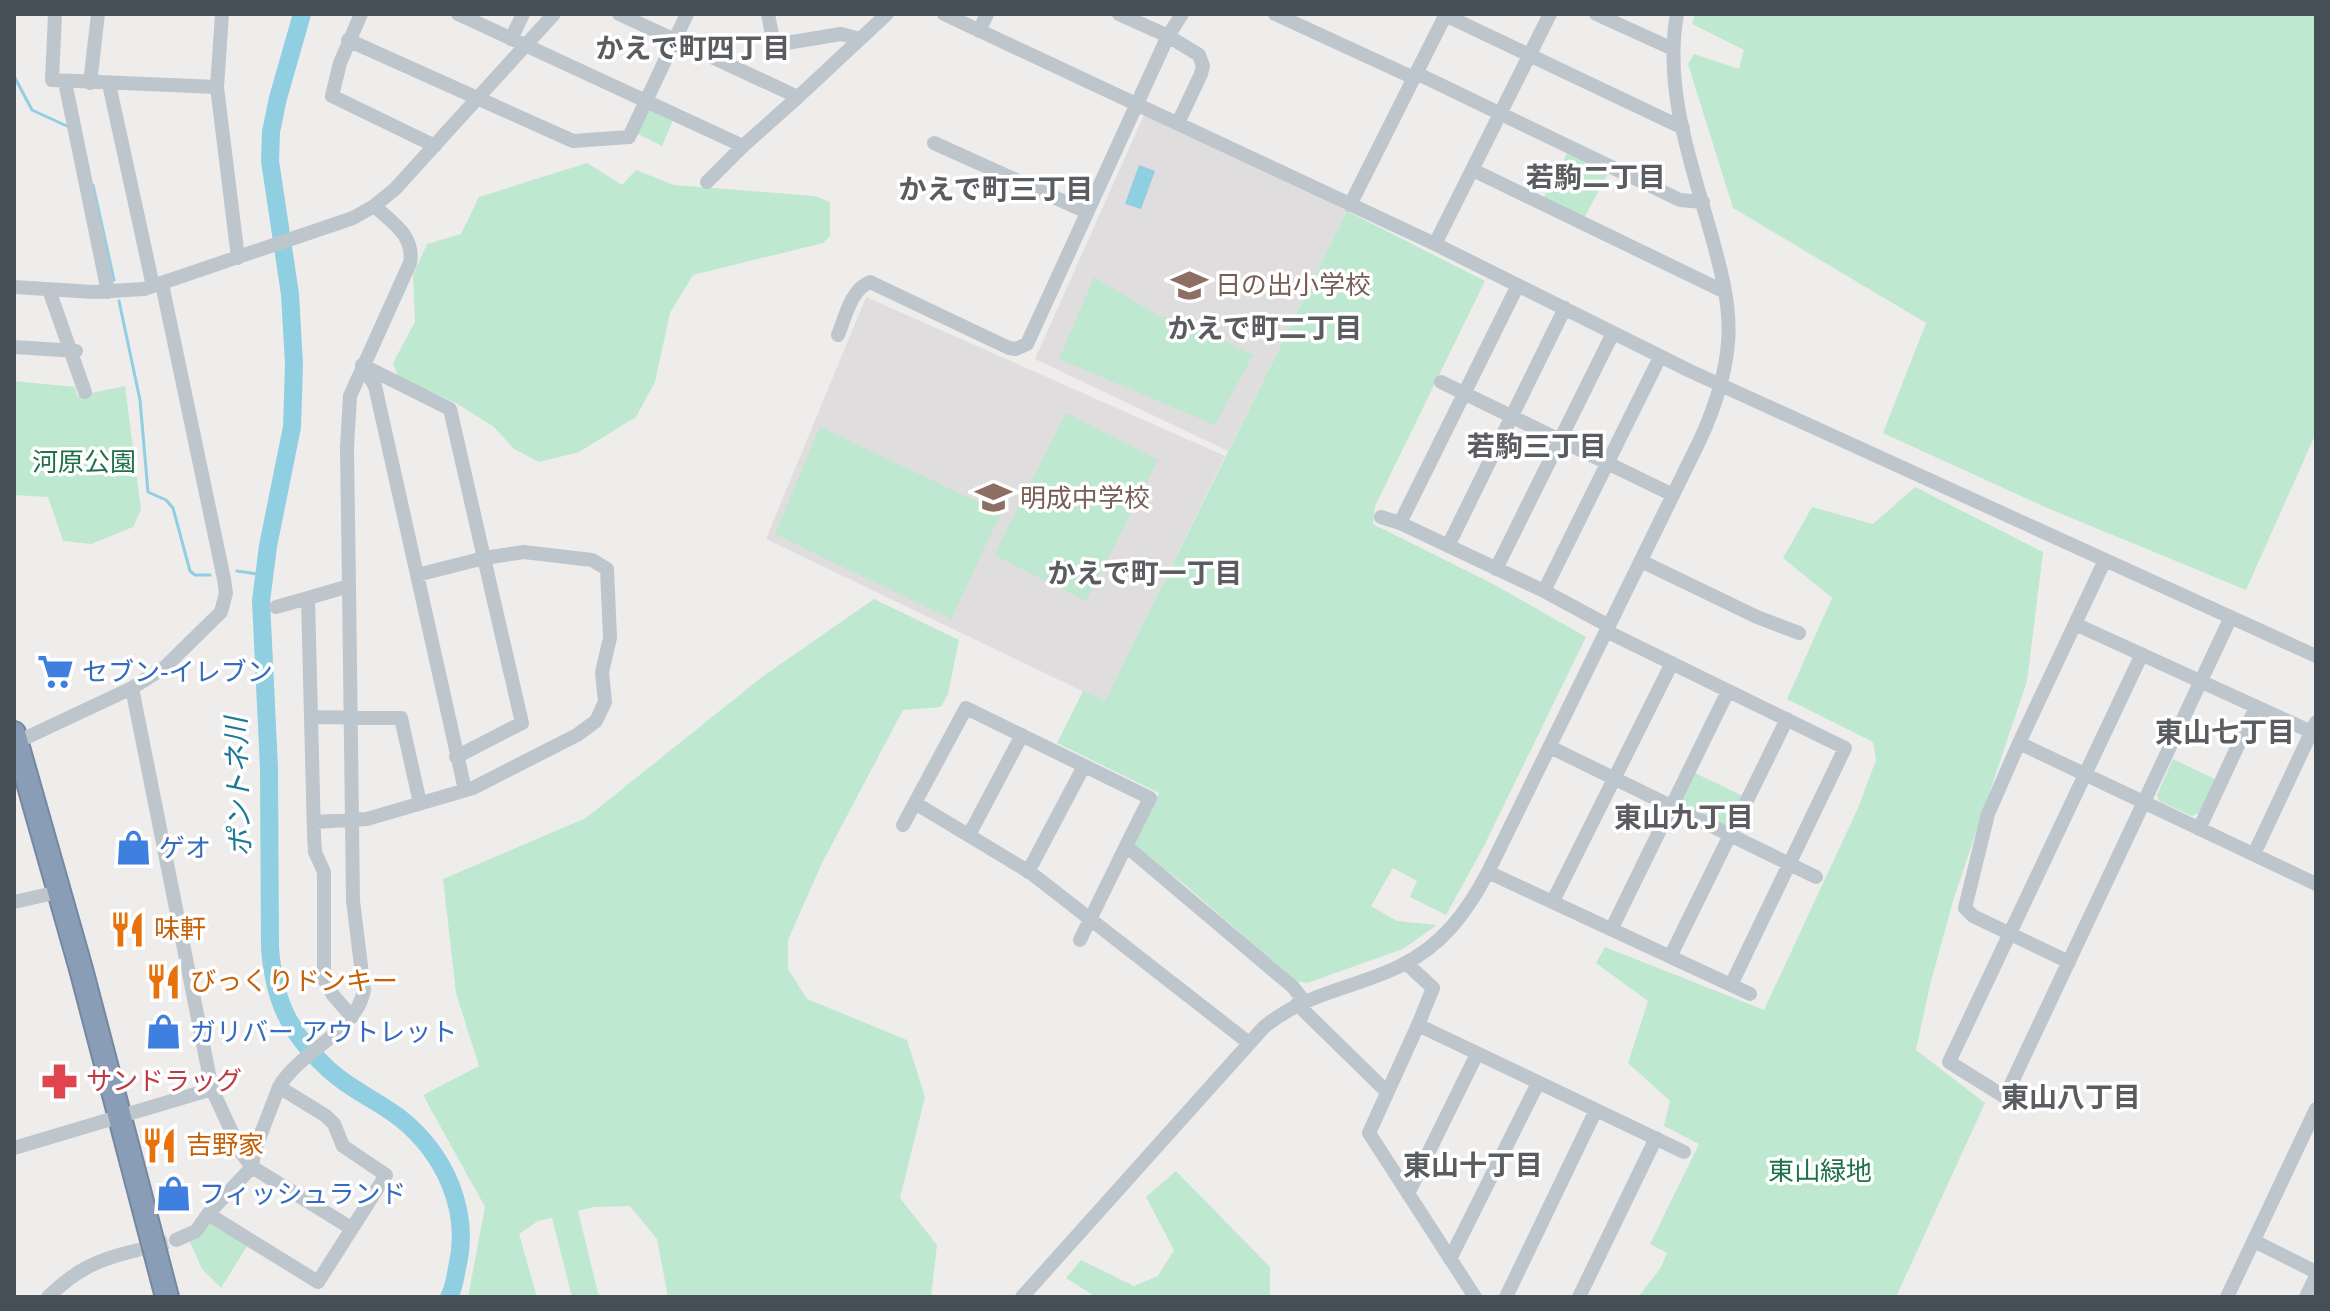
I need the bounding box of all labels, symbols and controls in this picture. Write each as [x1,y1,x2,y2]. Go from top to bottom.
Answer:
district label: かえで町四丁目 [595,33,791,64]
district label: 若駒二丁目 [1526,162,1666,193]
district label: かえで町三丁目 [898,174,1094,205]
school or university icon: 日の出小学校 [1170,266,1208,304]
place label: 日の出小学校 [1215,270,1371,300]
district label: かえで町二丁目 [1167,313,1363,344]
district label: 若駒三丁目 [1467,431,1607,462]
park label: 河原公園 [32,447,136,477]
school or university icon: 明成中学校 [975,479,1013,517]
place label: 明成中学校 [1020,483,1150,513]
district label: かえで町一丁目 [1047,558,1243,589]
supermarket icon: セブン-イレブン [37,653,75,691]
place label: セブン-イレブン [82,657,273,687]
water label: ポントネ川 [220,713,256,857]
district label: 東山七丁目 [2155,717,2295,748]
district label: 東山九丁目 [1614,802,1754,833]
shop icon: ゲオ [114,829,152,867]
place label: ゲオ [159,833,211,863]
restaurant icon: 味軒 [109,910,147,948]
place label: 味軒 [154,914,206,944]
restaurant icon: びっくりドンキー [145,962,183,1000]
place label: びっくりドンキー [190,966,398,996]
shop icon: ガリバー アウトレット [145,1013,183,1051]
place label: ガリバー アウトレット [190,1017,457,1047]
pharmacy icon: サンドラッグ [41,1062,79,1100]
place label: サンドラッグ [86,1066,242,1096]
district label: 東山八丁目 [2001,1082,2141,1113]
restaurant icon: 吉野家 [141,1126,179,1164]
place label: 吉野家 [186,1130,264,1160]
district label: 東山十丁目 [1403,1150,1543,1181]
park label: 東山緑地 [1768,1156,1872,1186]
shop icon: フィッシュランド [154,1175,192,1213]
place label: フィッシュランド [199,1179,406,1209]

